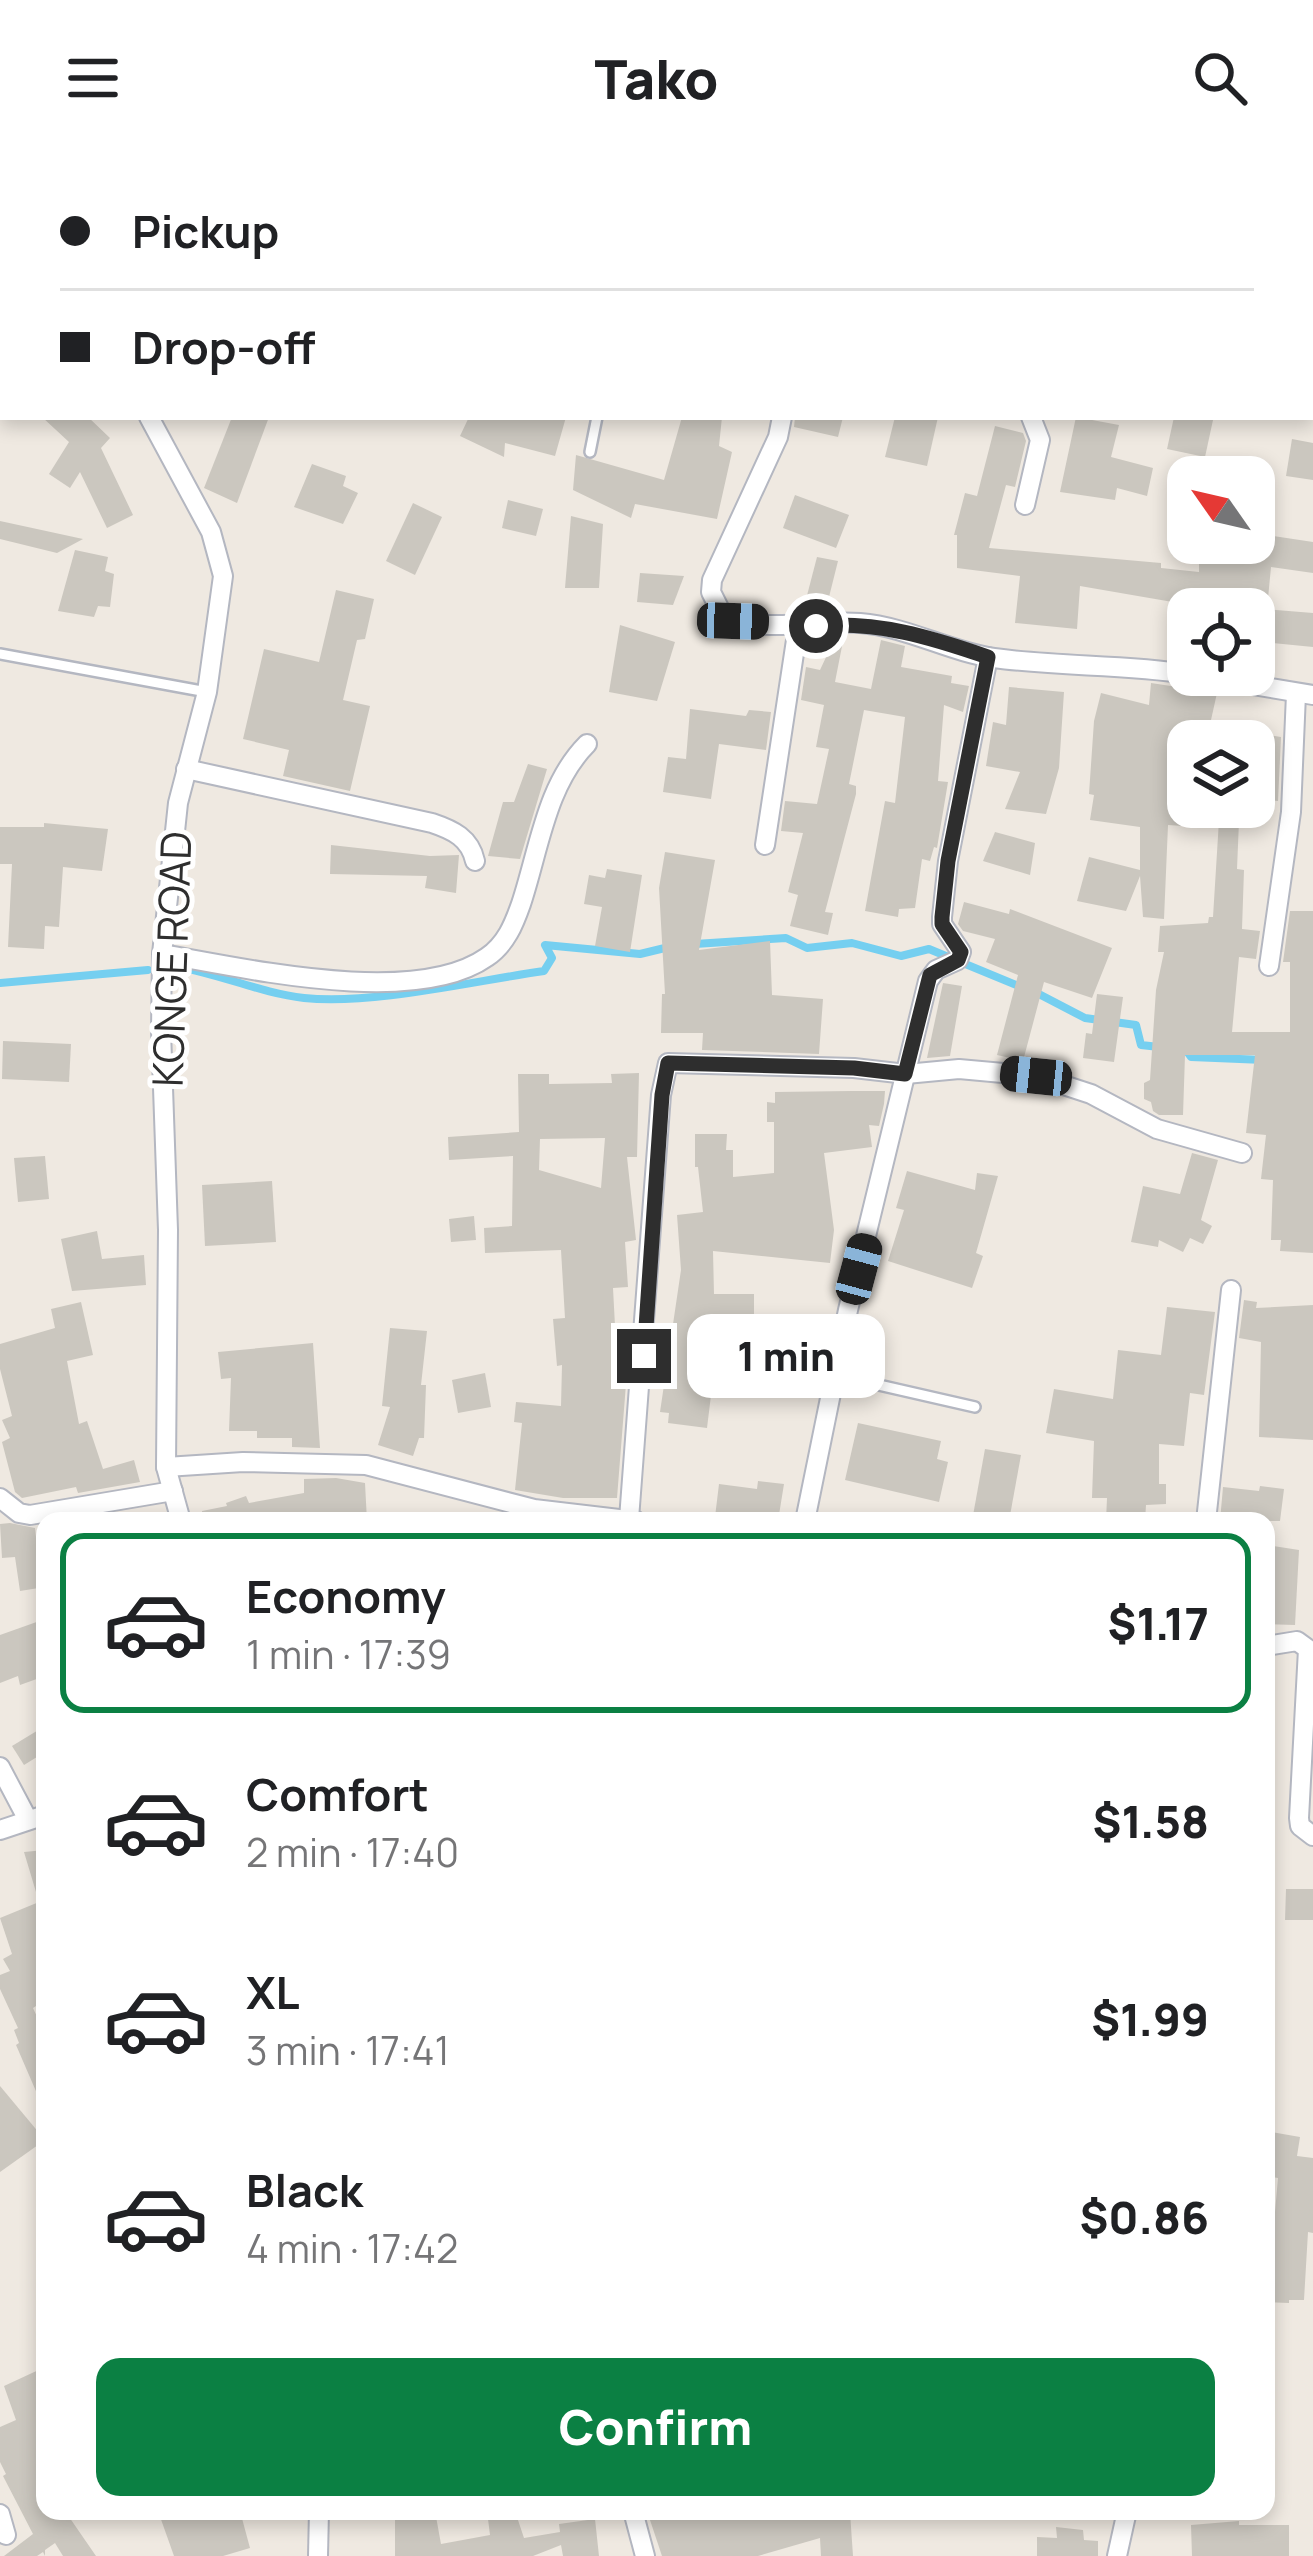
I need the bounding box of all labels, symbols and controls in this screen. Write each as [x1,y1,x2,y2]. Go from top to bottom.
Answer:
text: Tako [595,41,718,115]
icon: menu [60,45,126,111]
icon: search [1187,45,1253,111]
text: Pickup [132,200,279,262]
text: Drop-off [132,316,315,378]
north arrow [1167,456,1275,564]
map controls [1167,456,1275,828]
button: locate [1167,588,1275,696]
route start [789,599,843,653]
car [696,602,770,640]
button: layers [1167,720,1275,828]
street label: KONGE ROAD [138,830,204,1088]
car [998,1054,1074,1098]
car [832,1230,886,1308]
callout: 1 min [686,1314,884,1398]
route end [617,1329,671,1383]
text: 1 min [737,1329,835,1383]
text: Economy [246,1565,446,1627]
icon: car [102,1569,210,1677]
text: $1.17 [1108,1592,1209,1654]
text: 1 min · 17:39 [246,1627,451,1681]
text: Comfort [246,1763,429,1825]
icon: car [102,1767,210,1875]
text: $1.58 [1093,1790,1209,1852]
text: 2 min · 17:40 [246,1825,459,1879]
text: XL [246,1961,300,2023]
icon: car [102,1965,210,2073]
text: $1.99 [1091,1988,1209,2050]
text: 3 min · 17:41 [246,2023,450,2077]
text: Black [246,2159,363,2221]
icon: car [102,2163,210,2271]
text: $0.86 [1079,2186,1209,2248]
text: 4 min · 17:42 [246,2221,458,2275]
button: Confirm [96,2358,1215,2496]

